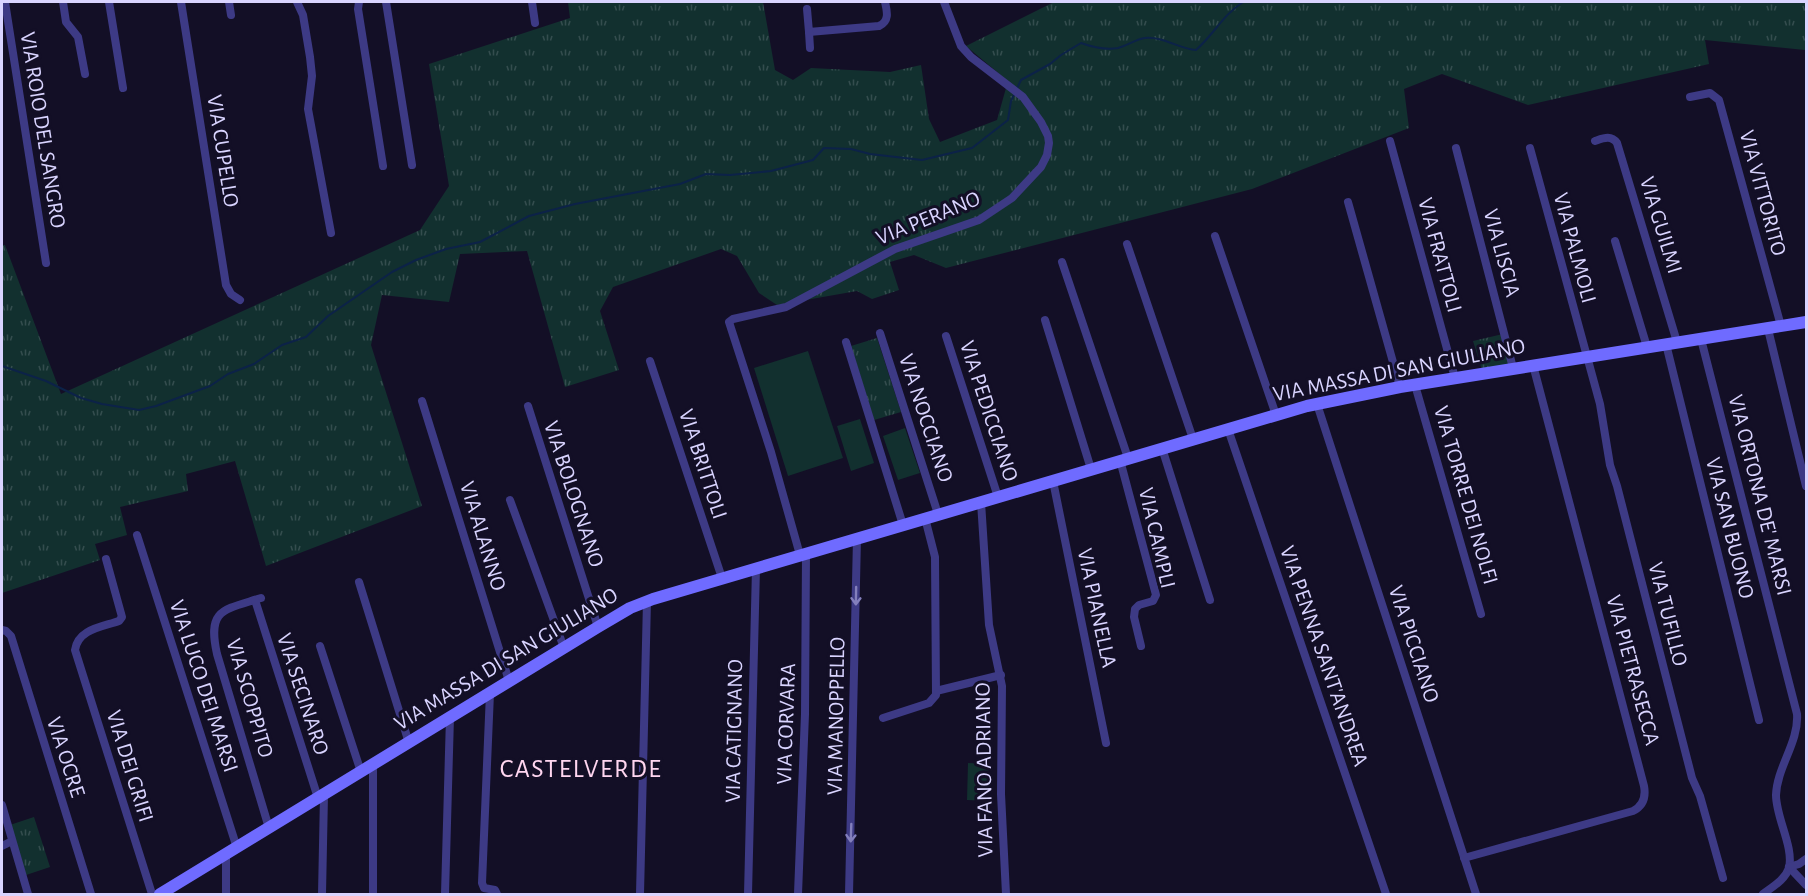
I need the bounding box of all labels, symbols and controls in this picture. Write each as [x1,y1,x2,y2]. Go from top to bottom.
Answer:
street label: VIA ROIO DEL SANGRO [17,30,69,230]
street label: VIA CUPELLO [203,93,243,209]
street label: VIA VITTORITO [1736,128,1790,258]
street label: VIA GUILMI [1636,174,1686,276]
street label: VIA PERANO [873,187,983,249]
street label: VIA PALMOLI [1550,190,1600,306]
street label: VIA FRATTOLI [1414,195,1466,315]
street label: VIA LISCIA [1480,207,1524,300]
street label: VIA MASSA DI SAN GIULIANO [1271,335,1527,405]
street label: VIA PEDICCIANO [956,338,1022,484]
street label: VIA NOCCIANO [895,351,957,485]
street label: VIA ORTONA DE' MARSI [1724,392,1796,598]
street label: VIA TORRE DEI NOLFI [1430,403,1502,587]
street label: VIA BRITTOLI [675,406,731,522]
street label: VIA BOLOGNANO [540,418,608,570]
street label: VIA SAN BUONO [1702,455,1758,601]
street label: VIA ALANNO [456,479,510,593]
street label: VIA CAMPLI [1135,486,1179,590]
street label: VIA PENNA SANT'ANDREA [1276,543,1372,769]
street label: VIA PIANELLA [1074,546,1120,670]
street label: VIA TUFILLO [1644,560,1692,668]
street label: VIA MASSA DI SAN GIULIANO [390,583,622,735]
street label: VIA PICCIANO [1385,583,1443,705]
one-way arrow [851,586,862,606]
street label: VIA PIETRASECCA [1602,593,1664,748]
street label: VIA LUCO DEI MARSI [166,597,242,775]
street label: VIA SECINARO [273,631,333,757]
street label: VIA SCOPPITO [223,636,278,760]
street label: VIA MANOPPELLO [824,637,848,795]
street label: VIA CATIGNANO [722,659,746,803]
street label: VIA CORVARA [773,663,799,785]
street label: VIA FANO ADRIANO [971,682,997,858]
street label: VIA DEI GRIFI [103,707,157,825]
street label: VIA OCRE [43,714,89,800]
district label: CASTELVERDE [500,756,662,782]
one-way arrow [845,823,856,843]

